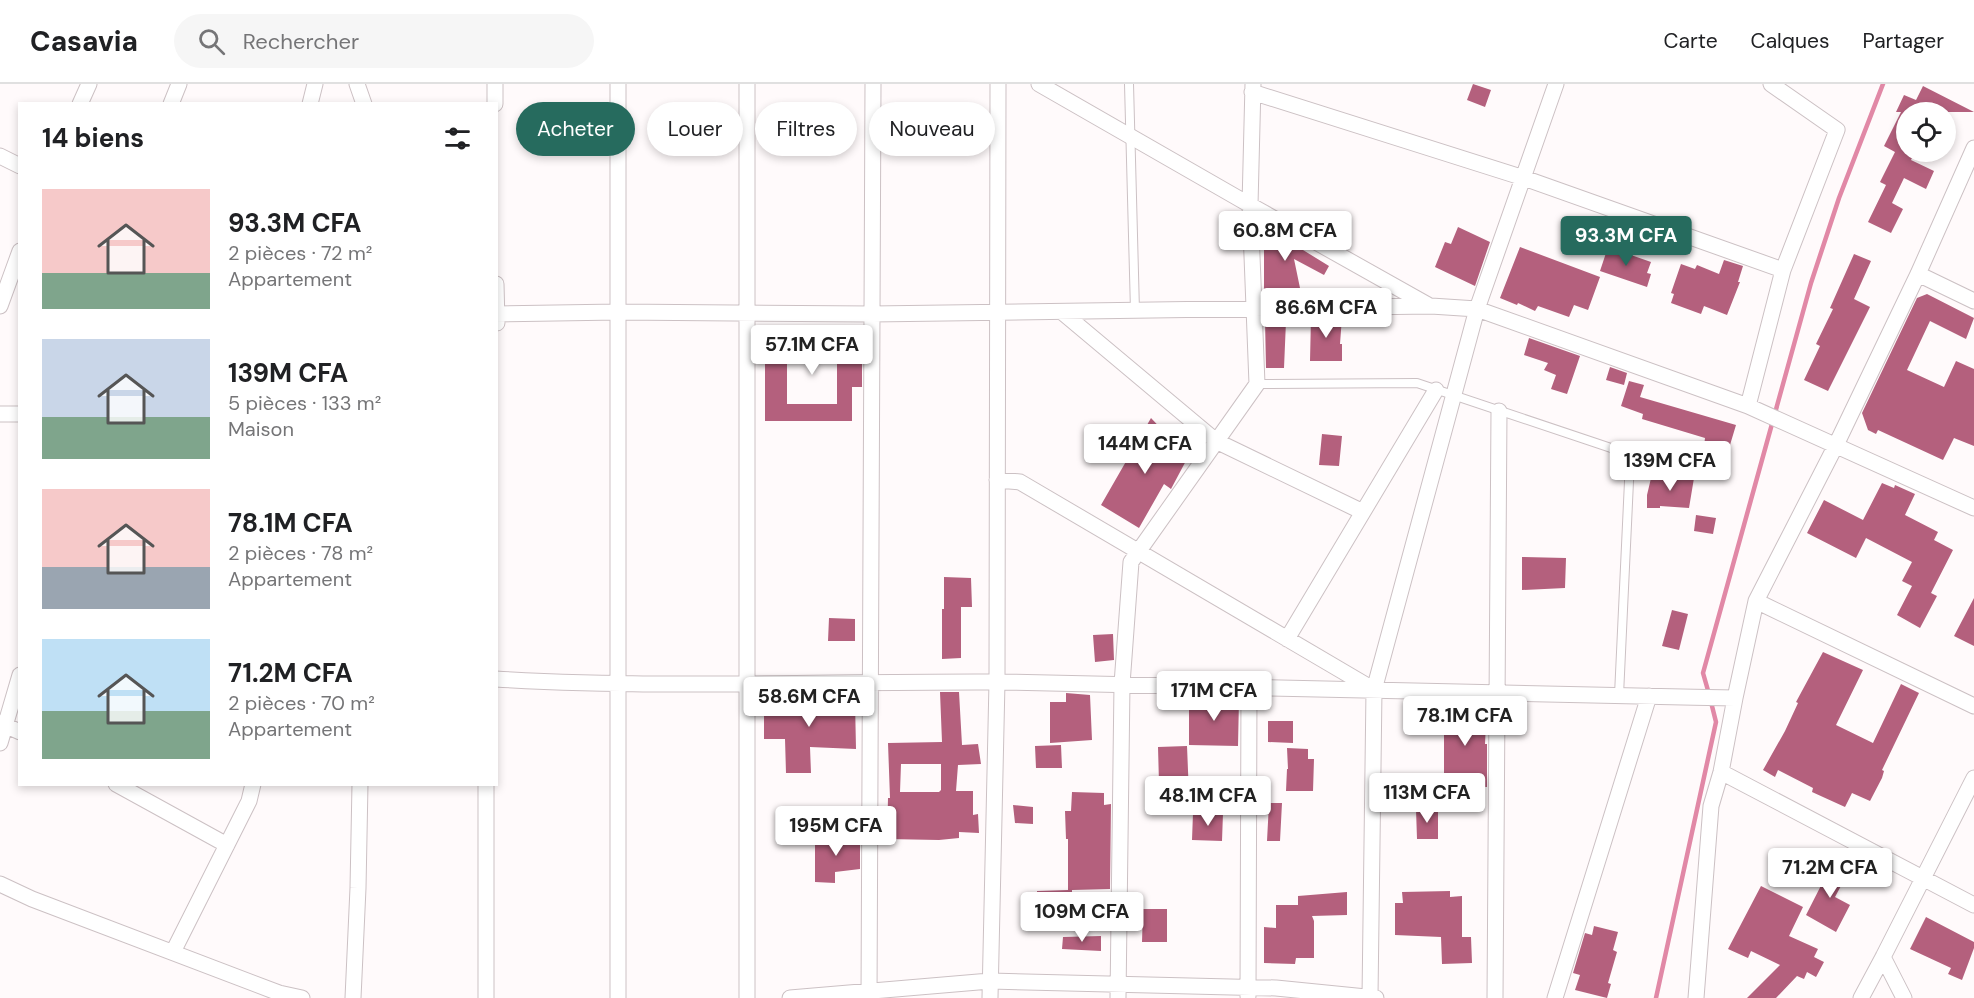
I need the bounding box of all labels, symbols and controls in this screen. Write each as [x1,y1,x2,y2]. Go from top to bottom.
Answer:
search box [174,14,594,68]
text: Casavia [30,23,138,60]
icon: search [195,25,228,58]
text: Rechercher [243,27,359,56]
text: Carte [1663,27,1718,55]
text: Calques [1751,27,1829,55]
text: Partager [1862,27,1944,55]
chip: Acheter [516,102,635,156]
chip: Louer [647,102,743,156]
chip: Filtres [755,102,857,156]
chip: Nouveau [869,102,995,156]
map controls [1896,102,1956,162]
button: locate [1896,102,1956,162]
text: 14 biens [42,121,144,155]
icon: filters [441,122,474,155]
text: 93.3M CFA [228,206,361,240]
pin: 60.8M CFA [1216,211,1354,262]
icon: home [90,213,162,285]
pin: 93.3M CFA [1557,216,1695,267]
text: 60.8M CFA [1233,217,1337,243]
text: 93.3M CFA [1575,222,1677,248]
text: 2 pièces · 72 m² [228,240,372,266]
text: Appartement [228,266,352,292]
pin: 86.6M CFA [1257,288,1395,339]
text: 86.6M CFA [1275,294,1377,320]
pin: 57.1M CFA [743,325,881,376]
text: 57.1M CFA [765,331,859,357]
text: 139M CFA [228,356,348,390]
icon: home [90,363,162,435]
text: 5 pièces · 133 m² [228,390,381,416]
text: Maison [228,416,294,442]
pin: 144M CFA [1083,424,1207,475]
text: 144M CFA [1098,430,1192,456]
pin: 139M CFA [1608,441,1732,492]
text: 139M CFA [1624,447,1716,473]
text: 78.1M CFA [228,506,353,540]
icon: home [90,513,162,585]
text: 2 pièces · 78 m² [228,540,373,566]
text: Appartement [228,566,352,592]
text: 71.2M CFA [228,656,353,690]
icon: home [90,663,162,735]
pin: 171M CFA [1152,671,1276,722]
pin: 58.6M CFA [740,677,878,728]
text: 171M CFA [1171,677,1257,703]
text: 58.6M CFA [757,683,861,709]
text: 2 pièces · 70 m² [228,690,375,716]
pin: 78.1M CFA [1396,696,1534,747]
text: 78.1M CFA [1417,702,1513,728]
text: Appartement [228,716,352,742]
pin: 113M CFA [1365,773,1489,824]
pin: 48.1M CFA [1139,776,1277,827]
text: 113M CFA [1383,779,1471,805]
text: 48.1M CFA [1159,782,1257,808]
pin: 195M CFA [774,806,898,857]
text: 195M CFA [789,812,883,838]
pin: 71.2M CFA [1761,848,1899,899]
text: 71.2M CFA [1782,854,1878,880]
pin: 109M CFA [1020,892,1144,943]
text: 109M CFA [1034,898,1130,924]

